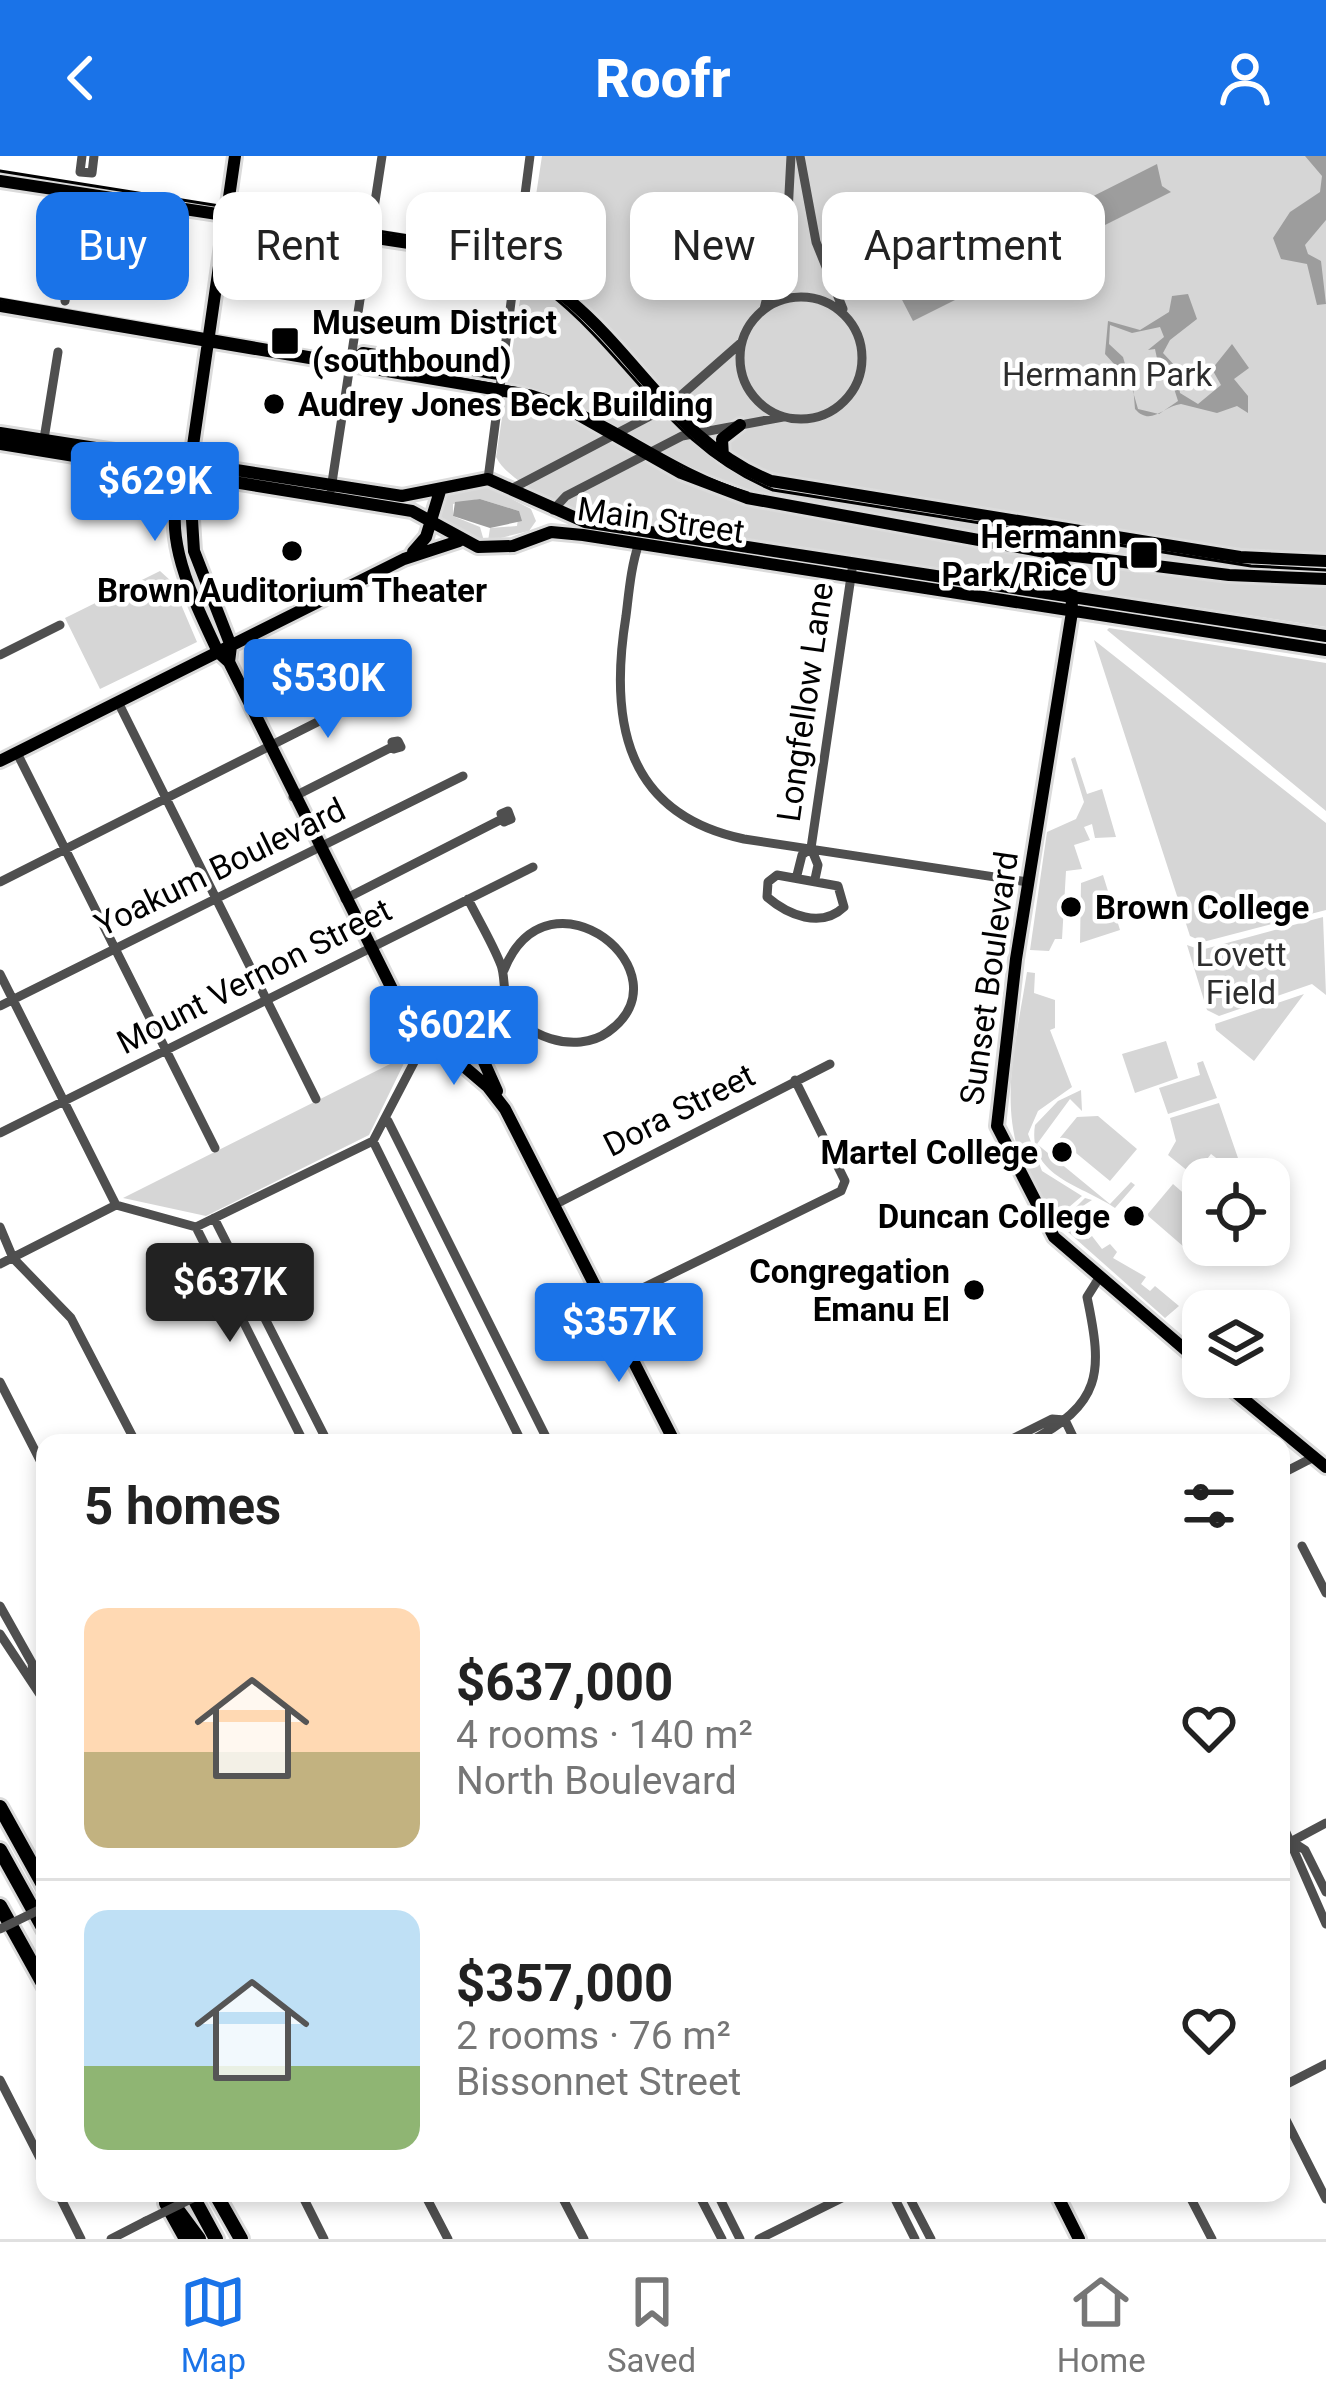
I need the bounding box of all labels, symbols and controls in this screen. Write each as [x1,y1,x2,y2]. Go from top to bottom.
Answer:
icon: back [48,45,114,111]
icon: person [1212,45,1278,111]
text: Roofr [595,47,731,110]
chip: Buy [36,192,189,300]
chip: Rent [213,192,382,300]
chip: Filters [406,192,606,300]
chip: New [630,192,798,300]
chip: Apartment [822,192,1105,300]
place label: Museum District (southbound) [312,303,557,380]
marker: Museum District (southbound) [269,325,301,357]
park label: Hermann Park [1002,355,1212,394]
place label: Audrey Jones Beck Building [298,385,713,424]
marker: Audrey Jones Beck Building [261,391,287,417]
pin: $629K [71,442,239,544]
text: $629K [98,458,212,504]
street label: Main Street [575,489,747,551]
place label: Hermann Park/Rice U [941,517,1117,594]
marker: Brown Auditorium Theater [279,538,305,564]
marker: Hermann Park/Rice U [1128,539,1160,571]
place label: Brown Auditorium Theater [97,571,487,610]
street label: Longfellow Lane [769,580,841,824]
pin: $530K [244,639,412,741]
text: $530K [271,655,385,701]
street label: Yoakum Boulevard [88,789,352,945]
street label: Sunset Boulevard [952,849,1026,1107]
place label: Brown College [1095,888,1309,927]
street label: Mount Vernon Street [110,890,398,1062]
marker: Brown College [1058,894,1084,920]
park label: Lovett Field [1195,935,1287,1012]
pin: $602K [370,986,538,1088]
text: $602K [397,1002,511,1048]
street label: Dora Street [597,1055,761,1165]
place label: Martel College [820,1133,1038,1172]
marker: Martel College [1049,1139,1075,1165]
map controls [1182,1158,1290,1398]
button: locate [1182,1158,1290,1266]
place label: Duncan College [878,1197,1110,1236]
marker: Duncan College [1121,1203,1147,1229]
pin: $637K [146,1243,314,1345]
place label: Congregation Emanu El [749,1252,950,1329]
text: $637K [173,1259,287,1305]
marker: Congregation Emanu El [961,1277,987,1303]
pin: $357K [535,1283,703,1385]
button: layers [1182,1290,1290,1398]
text: $357K [562,1299,676,1345]
icon: filters [1176,1473,1242,1539]
text: 5 homes [84,1477,281,1536]
text: $637,000 [456,1653,673,1712]
icon: home [180,1656,324,1800]
icon: heart [1176,1695,1242,1761]
text: 4 rooms · 140 m² [456,1712,753,1758]
text: North Boulevard [456,1758,737,1804]
text: $357,000 [456,1954,673,2013]
icon: home [180,1958,324,2102]
icon: heart [1176,1997,1242,2063]
text: 2 rooms · 76 m² [456,2013,731,2059]
text: Bissonnet Street [456,2059,741,2105]
tab: Map [180,2269,246,2380]
tab: Saved [607,2269,696,2380]
tab: Home [1057,2269,1146,2380]

